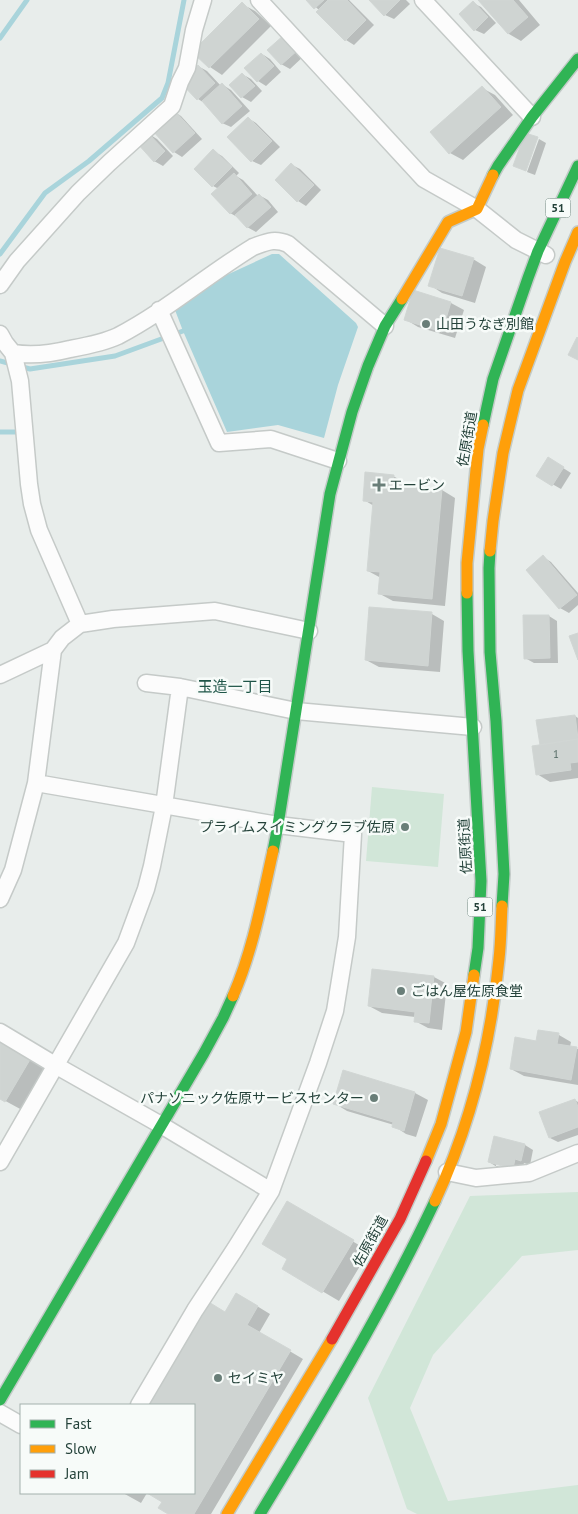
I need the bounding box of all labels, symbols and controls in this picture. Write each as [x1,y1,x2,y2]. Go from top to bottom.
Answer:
road number: 51 [546,198,570,218]
place label: 山田うなぎ別館 [436,315,534,333]
marker: 山田うなぎ別館 [420,318,432,330]
street label: 佐原街道 [453,410,481,468]
place label: エービン [389,476,445,494]
marker: エービン [373,479,385,491]
district label: 玉造一丁目 [197,677,273,696]
house number: 1 [553,747,559,761]
place label: プライムスイミングクラブ佐原 [200,818,395,836]
street label: 佐原街道 [455,818,475,874]
marker: プライムスイミングクラブ佐原 [399,821,411,833]
road number: 51 [468,898,492,916]
place label: ごはん屋佐原食堂 [411,982,523,1000]
marker: ごはん屋佐原食堂 [395,985,407,997]
place label: パナソニック佐原サービスセンター [140,1089,364,1107]
marker: パナソニック佐原サービスセンター [368,1092,380,1104]
street label: 佐原街道 [349,1212,391,1270]
place label: セイミヤ [228,1369,284,1387]
marker: セイミヤ [212,1372,224,1384]
legend [20,1404,195,1494]
text: Fast [65,1414,92,1433]
text: Slow [65,1439,96,1458]
text: Jam [64,1464,89,1483]

